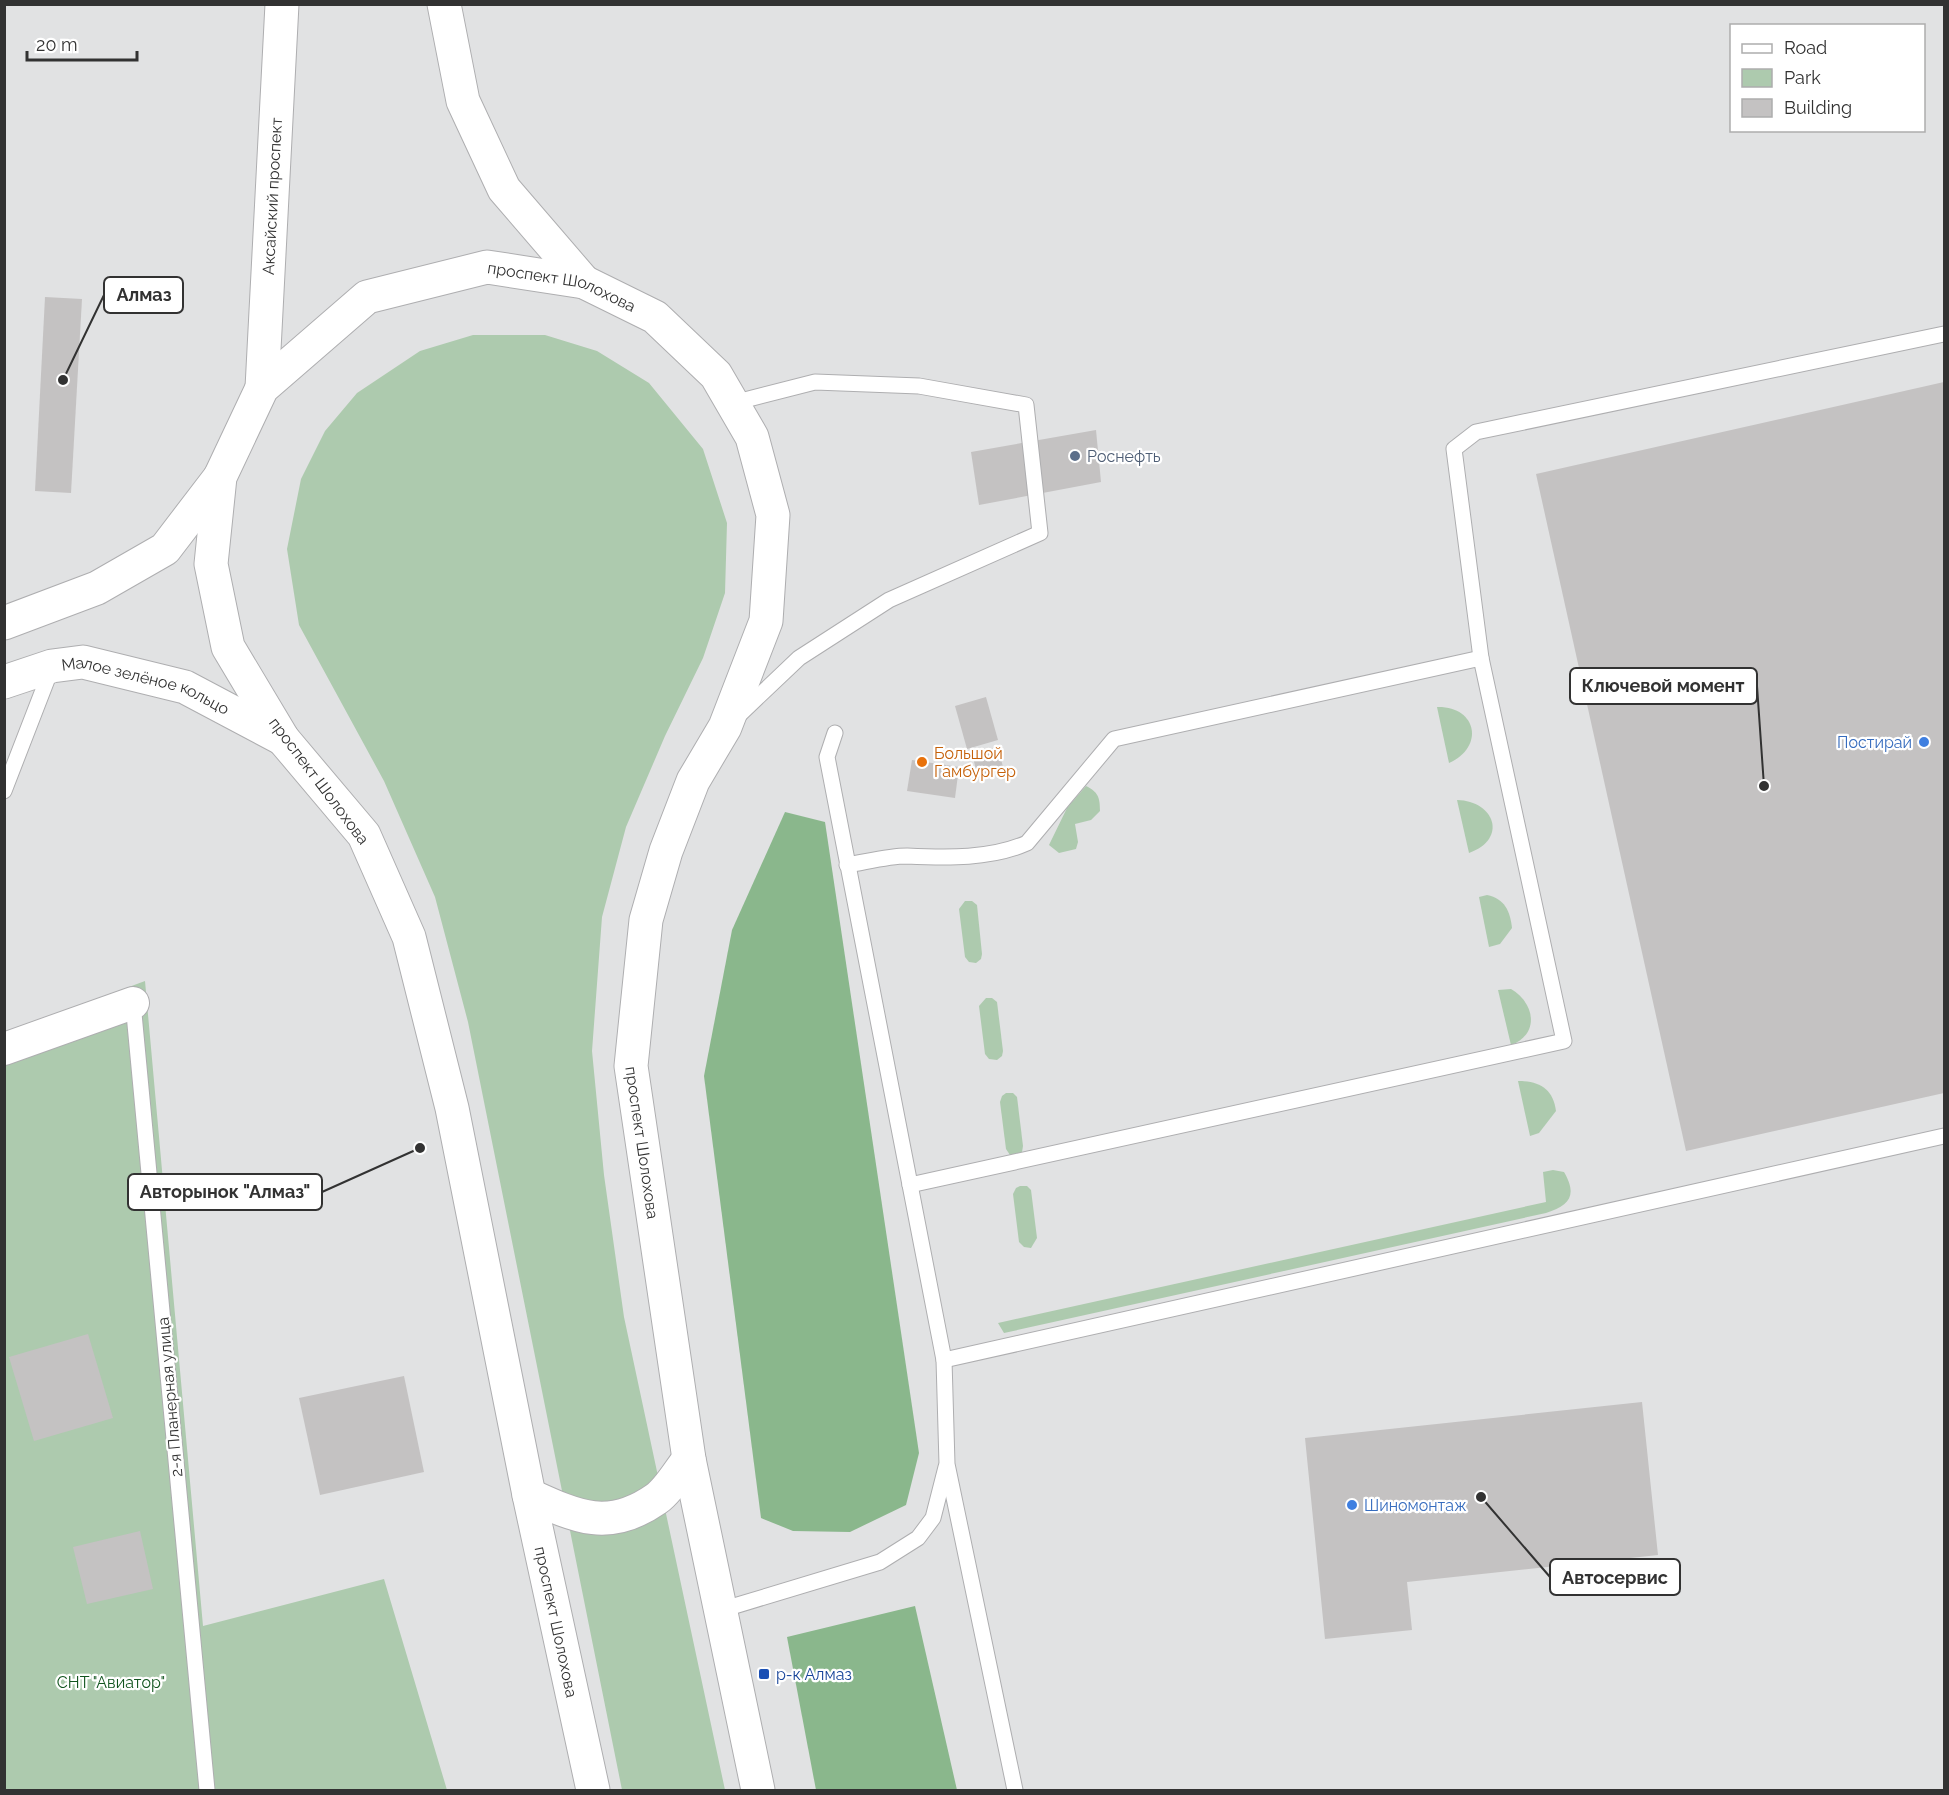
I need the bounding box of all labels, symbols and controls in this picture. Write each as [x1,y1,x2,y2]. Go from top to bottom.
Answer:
scale bar [27,24,136,62]
legend [1730,24,1925,132]
text: 20 m [36,34,78,55]
text: Road [1784,37,1827,58]
text: Park [1784,67,1821,88]
text: Building [1784,97,1852,118]
street label: Аксайский проспект [258,117,286,276]
street label: проспект Шолохова [486,258,639,316]
callout: Алмаз [104,277,183,313]
text: Алмаз [116,284,172,305]
place label: Роснефть [1087,447,1161,466]
marker: Роснефть [1068,449,1082,463]
street label: Малое зелёное кольцо [60,652,233,718]
callout: Ключевой момент [1570,668,1757,704]
text: Ключевой момент [1582,675,1744,696]
street label: проспект Шолохова [265,714,373,848]
place label: Постирай [1837,733,1912,752]
marker: Постирай [1917,735,1931,749]
place label: Большой Гамбургер [934,744,1016,781]
marker: Большой Гамбургер [915,755,929,769]
street label: проспект Шолохова [622,1065,663,1220]
callout: Авторынок "Алмаз" [128,1174,322,1210]
text: Авторынок "Алмаз" [140,1181,310,1202]
street label: 2-я Планерная улица [154,1316,186,1478]
place label: Шиномонтаж [1364,1496,1467,1515]
marker: Шиномонтаж [1345,1498,1359,1512]
street label: проспект Шолохова [531,1545,581,1699]
callout: Автосервис [1550,1559,1680,1595]
text: Автосервис [1562,1567,1668,1588]
place label: р-к Алмаз [776,1665,852,1684]
marker: р-к Алмаз [757,1667,771,1681]
park label: СНТ "Авиатор" [57,1673,165,1692]

